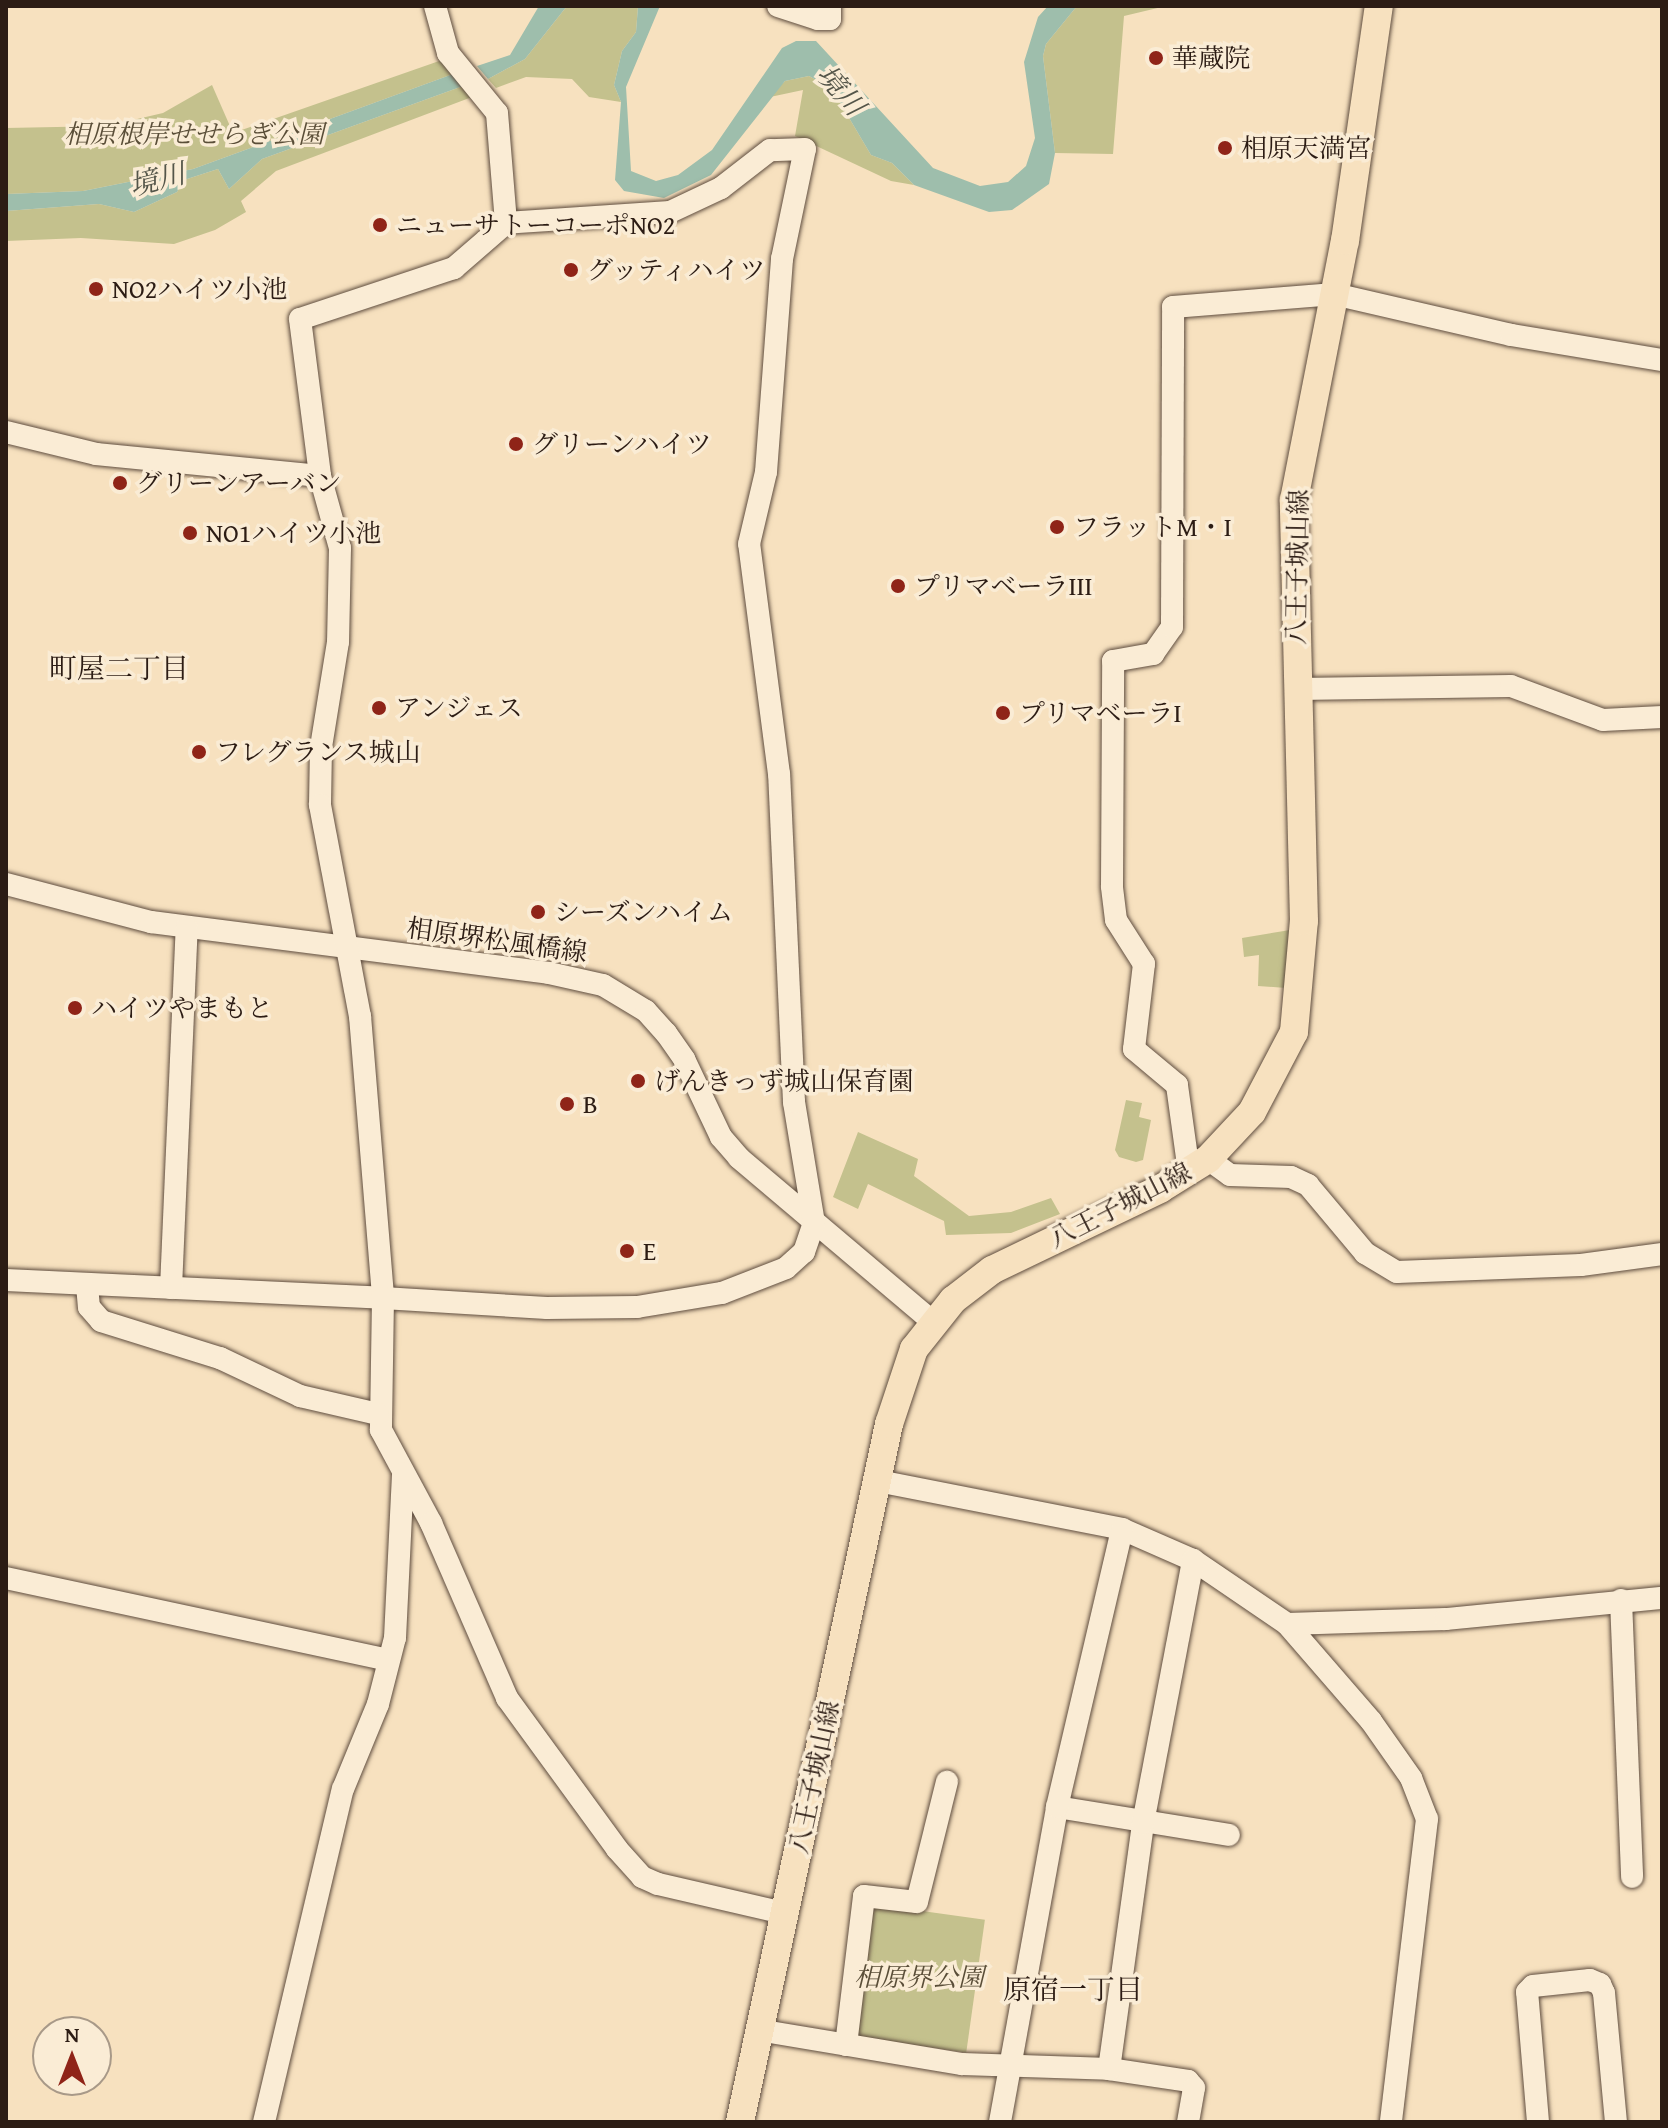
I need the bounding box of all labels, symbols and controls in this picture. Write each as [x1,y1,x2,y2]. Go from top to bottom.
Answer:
place label: 華蔵院 [1172,42,1250,74]
marker: 華蔵院 [1147,49,1165,67]
water label: 境川 [810,58,872,122]
park label: 相原根岸せせらぎ公園 [64,118,324,150]
place label: 相原天満宮 [1241,132,1371,164]
marker: 相原天満宮 [1216,139,1234,157]
water label: 境川 [126,156,188,202]
place label: ニューサトーコーポNO2 [396,209,675,241]
marker: ニューサトーコーポNO2 [371,216,389,234]
place label: グッティハイツ [587,254,769,286]
marker: グッティハイツ [562,261,580,279]
place label: NO2ハイツ小池 [112,273,287,305]
marker: NO2ハイツ小池 [87,280,105,298]
place label: グリーンハイツ [532,428,714,460]
marker: グリーンハイツ [507,435,525,453]
place label: グリーンアーバン [136,467,343,499]
marker: グリーンアーバン [111,474,129,492]
street label: 八王子城山線 [1280,489,1314,645]
place label: フラットM・I [1073,511,1232,543]
place label: NO1ハイツ小池 [206,517,381,549]
marker: フラットM・I [1048,518,1066,536]
marker: NO1ハイツ小池 [181,524,199,542]
place label: プリマベーラⅢ [914,570,1094,602]
marker: プリマベーラⅢ [889,577,907,595]
district label: 町屋二丁目 [49,651,189,685]
place label: アンジェス [395,692,525,724]
place label: プリマベーラⅠ [1019,697,1183,729]
marker: アンジェス [370,699,388,717]
marker: プリマベーラⅠ [994,704,1012,722]
place label: フレグランス城山 [215,736,423,768]
marker: フレグランス城山 [190,743,208,761]
place label: シーズンハイム [554,896,736,928]
marker: シーズンハイム [529,903,547,921]
street label: 相原堺松風橋線 [405,912,589,968]
place label: ハイツやまもと [91,992,273,1024]
marker: ハイツやまもと [66,999,84,1017]
place label: げんきっず城山保育園 [654,1065,914,1097]
marker: げんきっず城山保育園 [629,1072,647,1090]
place label: B [583,1088,598,1120]
marker: B [558,1095,576,1113]
street label: 八王子城山線 [1043,1156,1197,1254]
place label: E [643,1235,656,1267]
marker: E [618,1242,636,1260]
street label: 八王子城山線 [783,1697,845,1857]
park label: 相原界公園 [854,1961,984,1993]
district label: 原宿一丁目 [1003,1972,1143,2006]
north arrow [32,2016,112,2096]
text: N [65,2018,79,2050]

